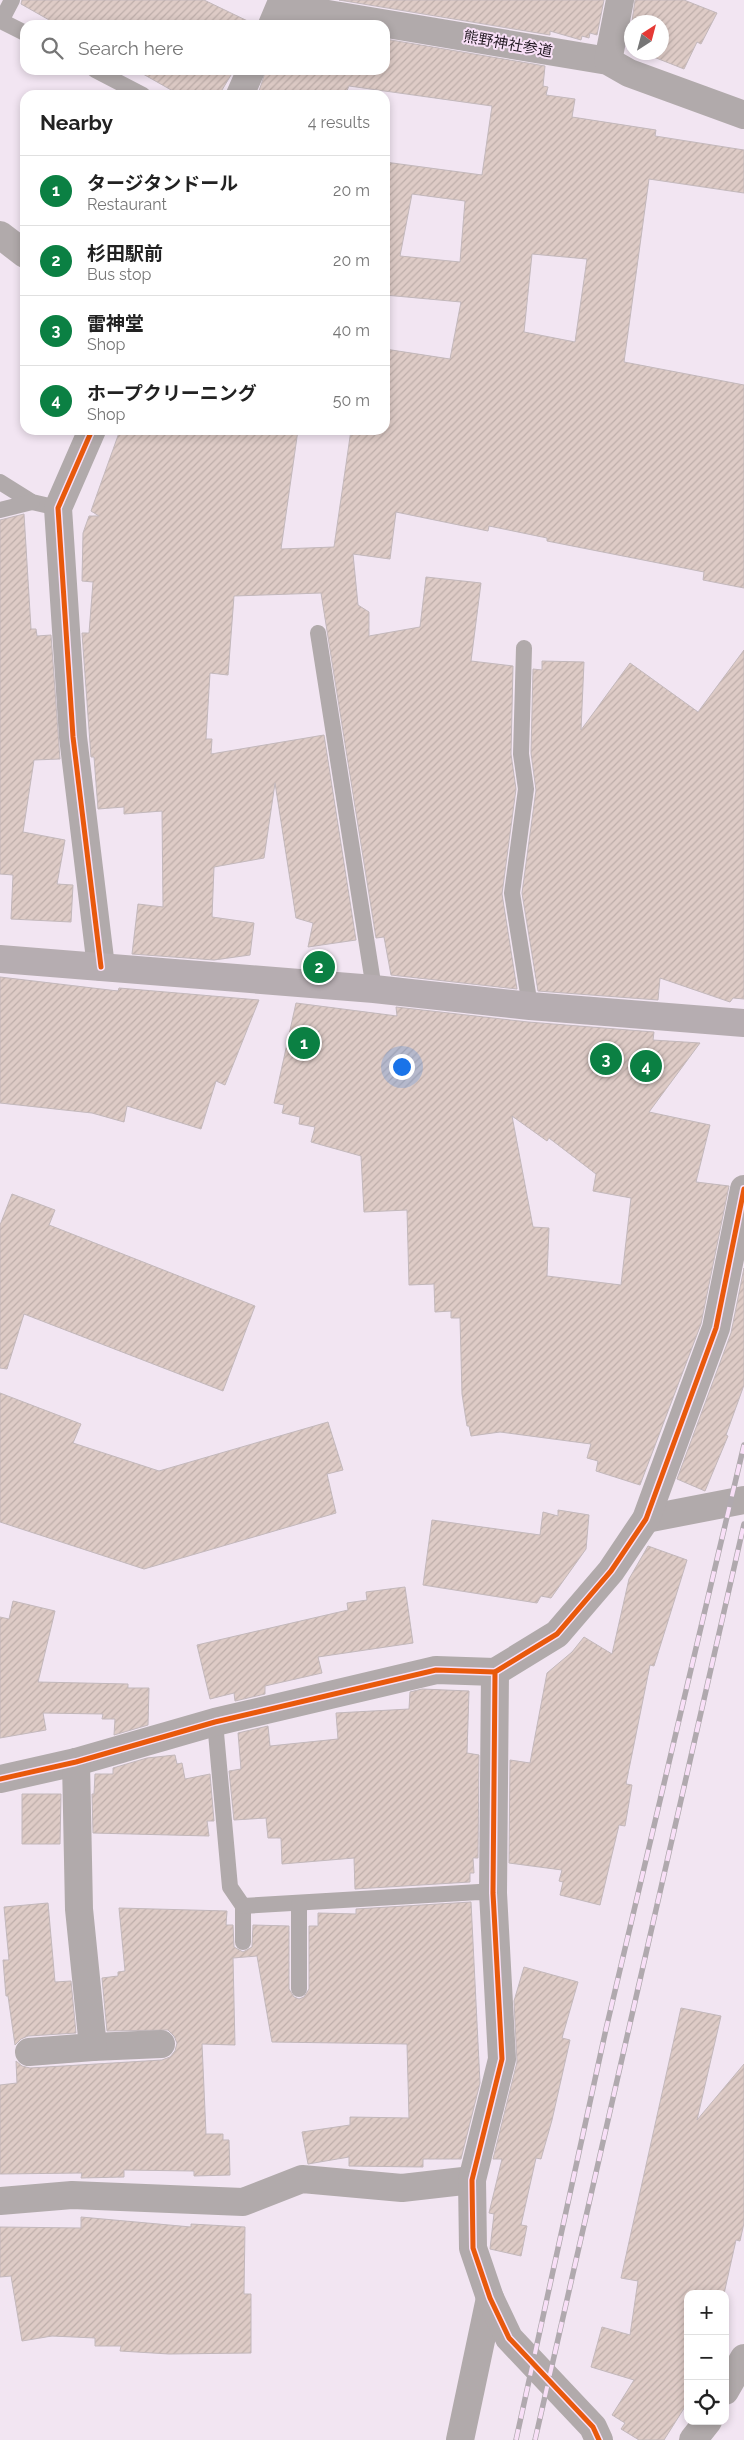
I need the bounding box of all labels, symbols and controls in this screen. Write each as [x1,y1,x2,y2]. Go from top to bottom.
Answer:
north arrow [624,15,669,60]
search box [20,20,390,75]
street label: 熊野神社参道 [462,27,554,61]
icon: search [38,34,66,62]
text: Search here [78,37,184,59]
text: Nearby [40,110,113,135]
text: 4 results [308,113,370,132]
text: タージタンドール [87,172,238,194]
text: 1 [52,181,60,200]
text: 20 m [333,181,370,200]
text: Restaurant [87,195,167,214]
text: 杉田駅前 [87,242,163,264]
text: 2 [51,251,61,270]
text: 20 m [333,251,370,270]
text: Bus stop [87,265,151,284]
text: 雷神堂 [87,312,144,334]
text: 3 [52,321,60,340]
text: 40 m [333,321,370,340]
text: Shop [87,335,125,354]
text: ホープクリーニング [87,382,257,404]
text: 4 [51,391,61,410]
text: 50 m [333,391,370,410]
text: Shop [87,405,125,424]
pin: 2 [303,948,335,986]
pin: 1 [288,1024,320,1062]
pin: 3 [590,1040,622,1078]
pin: 4 [630,1047,662,1085]
your location [389,1054,415,1080]
map controls [684,2290,729,2425]
button: + [684,2290,729,2335]
button: − [684,2335,729,2380]
button: locate [684,2380,729,2425]

